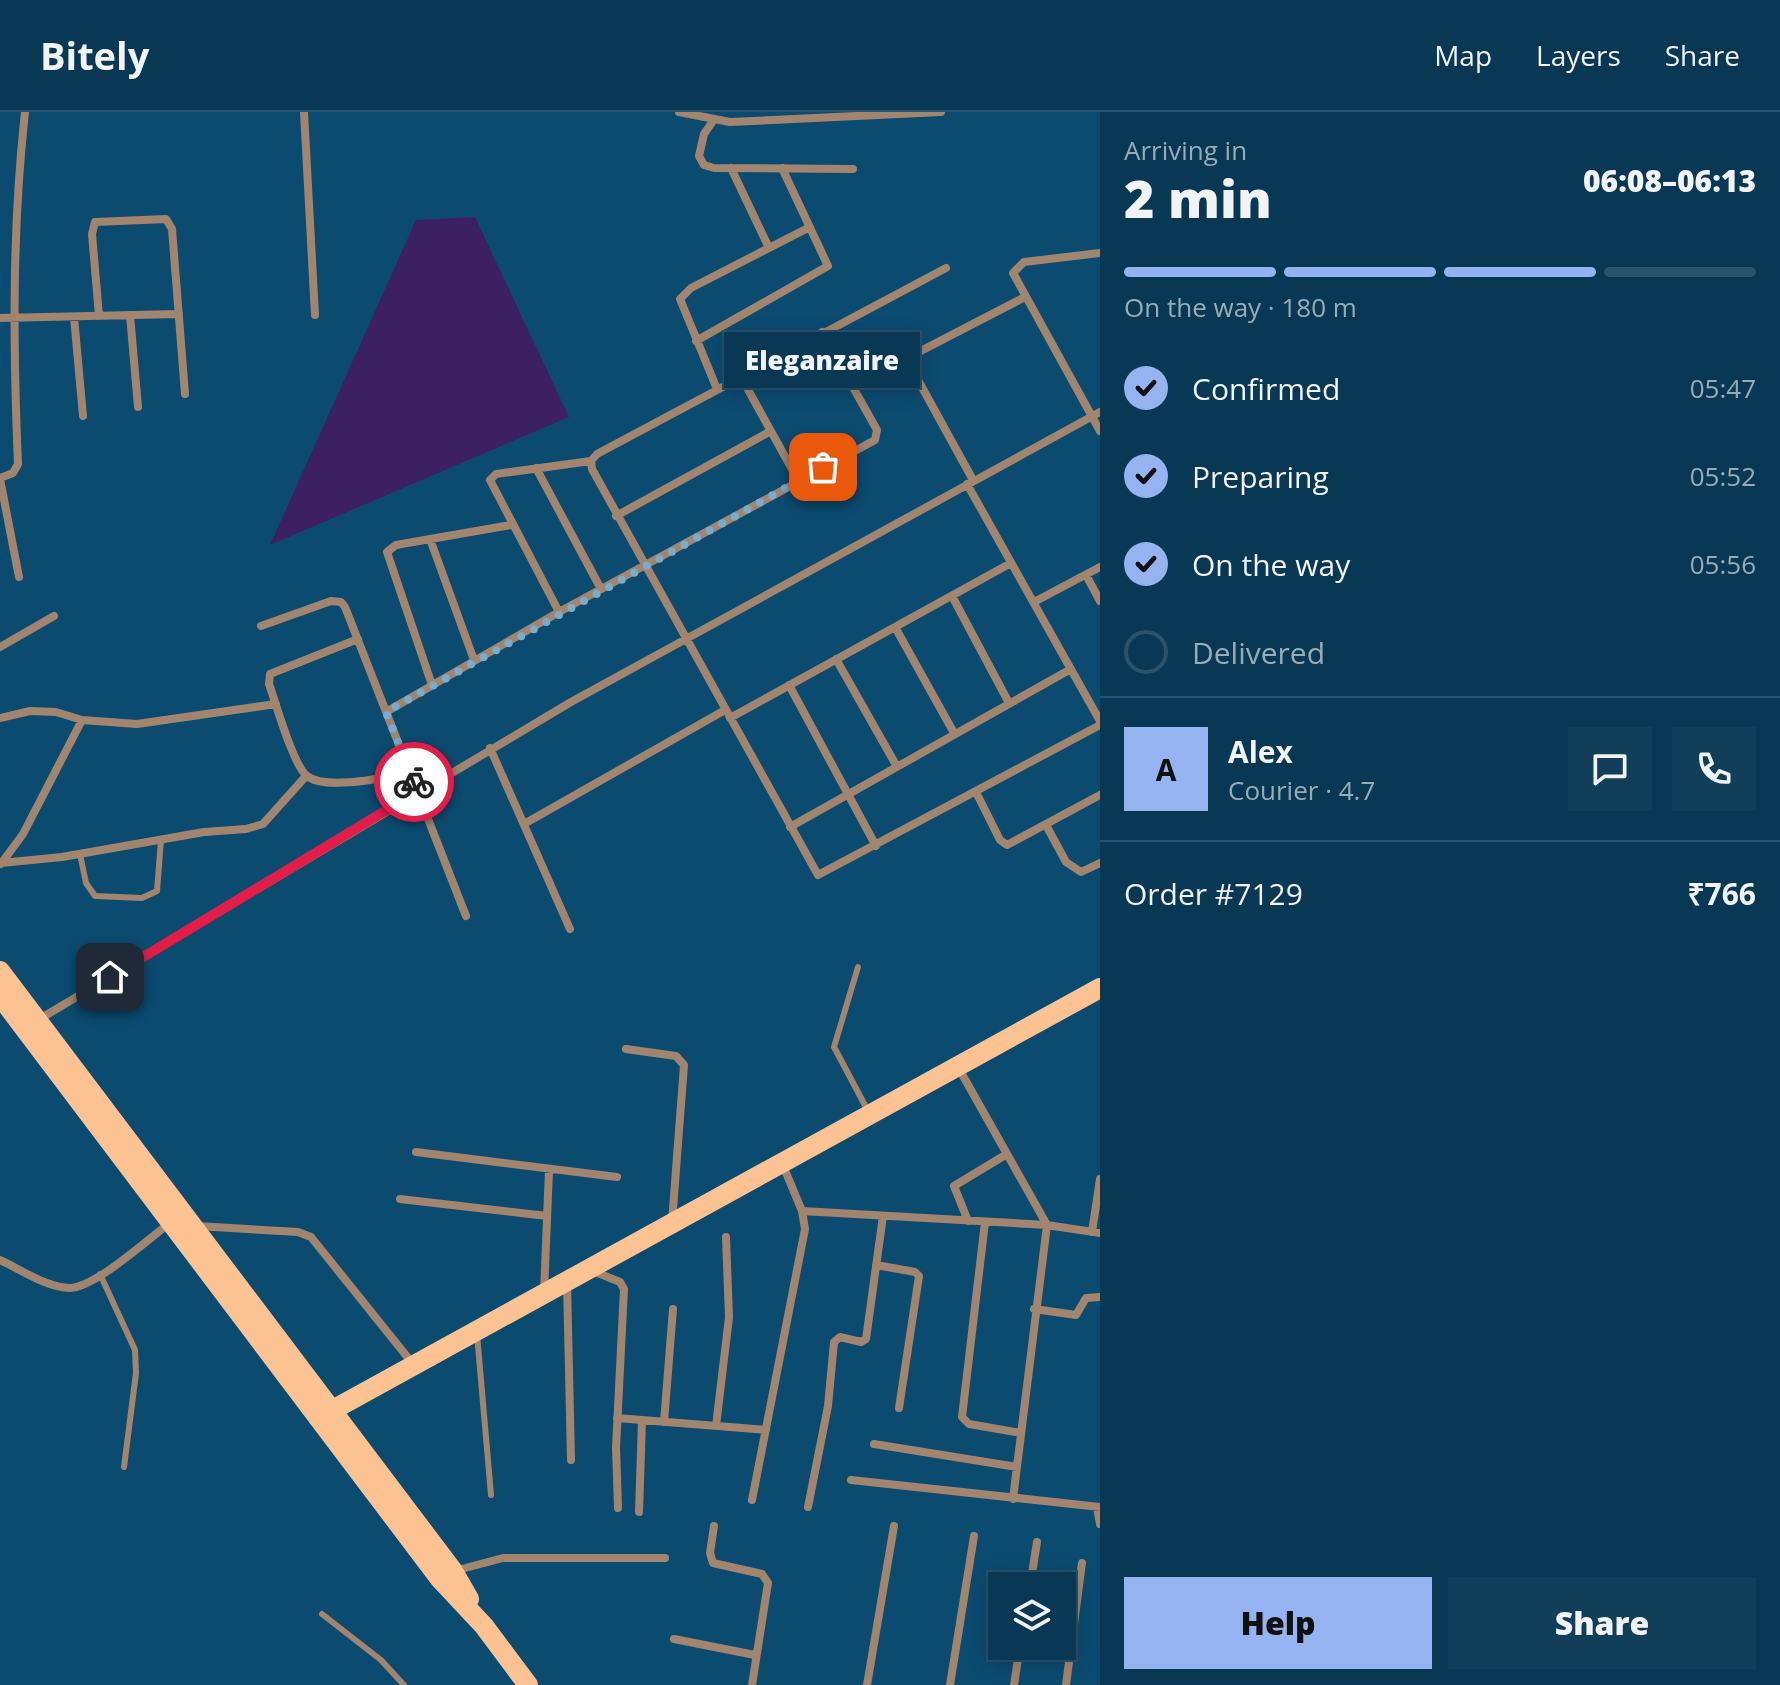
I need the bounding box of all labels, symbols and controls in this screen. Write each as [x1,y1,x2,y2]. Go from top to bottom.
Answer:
text: Bitely [40,29,149,81]
text: Map [1434,36,1492,74]
text: Layers [1536,36,1621,74]
text: Share [1665,36,1740,74]
text: Arriving in [1124,132,1247,168]
text: 06:08–06:13 [1583,160,1756,201]
text: 2 min [1124,162,1272,233]
text: On the way · 180 m [1124,289,1357,325]
callout: Eleganzaire [725,331,921,387]
text: Eleganzaire [745,342,899,378]
icon: check [1124,366,1168,410]
text: Confirmed [1192,368,1340,409]
text: 05:47 [1690,370,1756,406]
pin [789,433,857,501]
icon: bag [801,445,845,489]
icon: check [1124,454,1168,498]
text: Preparing [1192,456,1329,497]
text: 05:52 [1690,458,1756,494]
icon: check [1124,542,1168,586]
text: On the way [1192,544,1350,585]
text: 05:56 [1690,546,1756,582]
text: Delivered [1192,632,1325,673]
button: chat [1568,727,1652,811]
button: phone [1672,727,1756,811]
text: Alex [1228,731,1293,772]
courier [374,742,454,822]
text: A [1156,749,1176,790]
icon: bike [392,760,436,804]
text: Courier · 4.7 [1228,772,1375,808]
text: Order #7129 [1124,873,1303,914]
text: ₹766 [1687,873,1756,914]
pin [76,943,144,1011]
icon: home [88,955,132,999]
map controls [988,1572,1076,1660]
button: layers [988,1572,1076,1660]
button: Help [1124,1577,1432,1669]
button: Share [1448,1577,1756,1669]

